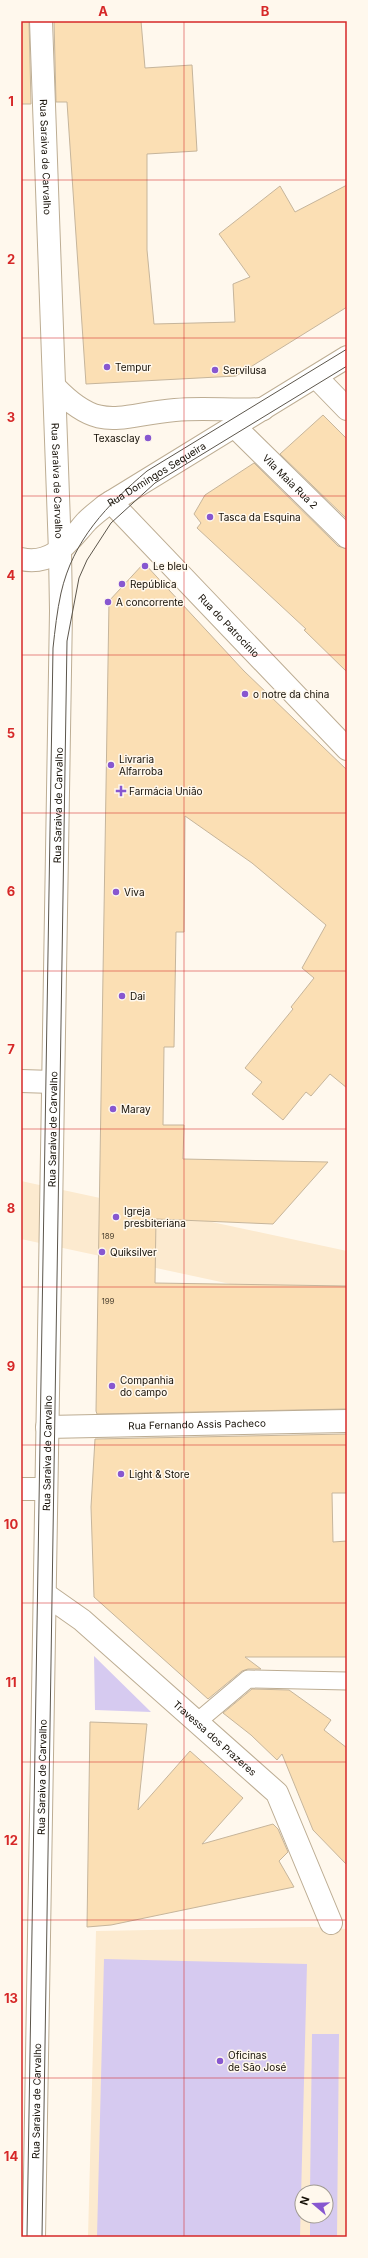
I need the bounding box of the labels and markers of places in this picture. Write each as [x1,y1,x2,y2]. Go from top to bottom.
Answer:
place label: Tempur [115,361,151,373]
marker: Tempur [102,362,112,372]
place label: Servilusa [223,364,266,376]
marker: Servilusa [210,365,220,375]
place label: Texasclay [93,432,140,444]
marker: Texasclay [143,433,153,443]
place label: Tasca da Esquina [218,511,301,523]
marker: Tasca da Esquina [205,512,215,522]
place label: Le bleu [153,560,188,572]
marker: Le bleu [140,561,150,571]
place label: República [130,578,177,590]
marker: República [117,579,127,589]
place label: A concorrente [116,596,183,608]
marker: A concorrente [103,597,113,607]
place label: o notre da china [253,688,329,700]
marker: o notre da china [240,689,250,699]
place label: Livraria Alfarroba [119,753,163,777]
marker: Livraria Alfarroba [106,760,116,770]
place label: Farmácia União [129,785,203,797]
marker: Farmácia União [116,786,126,796]
place label: Viva [124,886,145,898]
marker: Viva [111,887,121,897]
place label: Dai [130,990,145,1002]
marker: Dai [117,991,127,1001]
place label: Maray [121,1103,151,1115]
marker: Maray [108,1104,118,1114]
place label: Igreja presbiteriana [124,1205,186,1229]
marker: Igreja presbiteriana [111,1212,121,1222]
place label: Quiksilver [110,1246,157,1258]
marker: Quiksilver [97,1247,107,1257]
place label: Companhia do campo [120,1374,174,1398]
marker: Companhia do campo [107,1381,117,1391]
place label: Light & Store [129,1468,190,1480]
marker: Light & Store [116,1469,126,1479]
place label: Oficinas de São José [228,2049,287,2073]
marker: Oficinas de São José [215,2056,225,2066]

